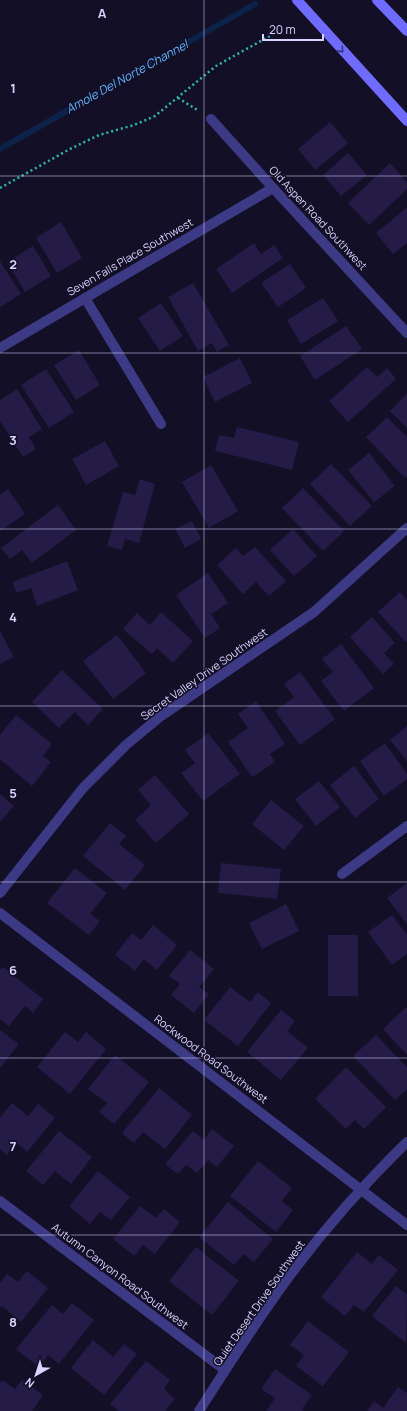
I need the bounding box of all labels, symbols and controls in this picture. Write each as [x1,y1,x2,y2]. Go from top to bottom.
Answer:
text: A [98,4,107,22]
scale bar [263,16,323,42]
text: 20 m [269,21,296,38]
water label: Amole Del Norte Channel [63,35,193,117]
one-way arrow [337,45,344,53]
text: 1 [10,79,16,97]
street label: Old Aspen Road Southwest [266,162,371,273]
street label: Seven Falls Place Southwest [64,214,196,299]
text: 2 [9,255,17,273]
text: 3 [9,431,17,449]
text: 4 [9,608,17,626]
street label: Secret Valley Drive Southwest [137,624,270,723]
text: 5 [9,784,17,802]
text: 6 [9,961,17,979]
street label: Rockwood Road Southwest [151,1011,271,1106]
text: 7 [10,1137,17,1155]
street label: Autumn Canyon Road Southwest [49,1219,192,1332]
street label: Quiet Desert Drive Southwest [209,1237,308,1369]
text: 8 [9,1313,17,1331]
north arrow [16,1355,56,1395]
text: N [22,1375,37,1391]

